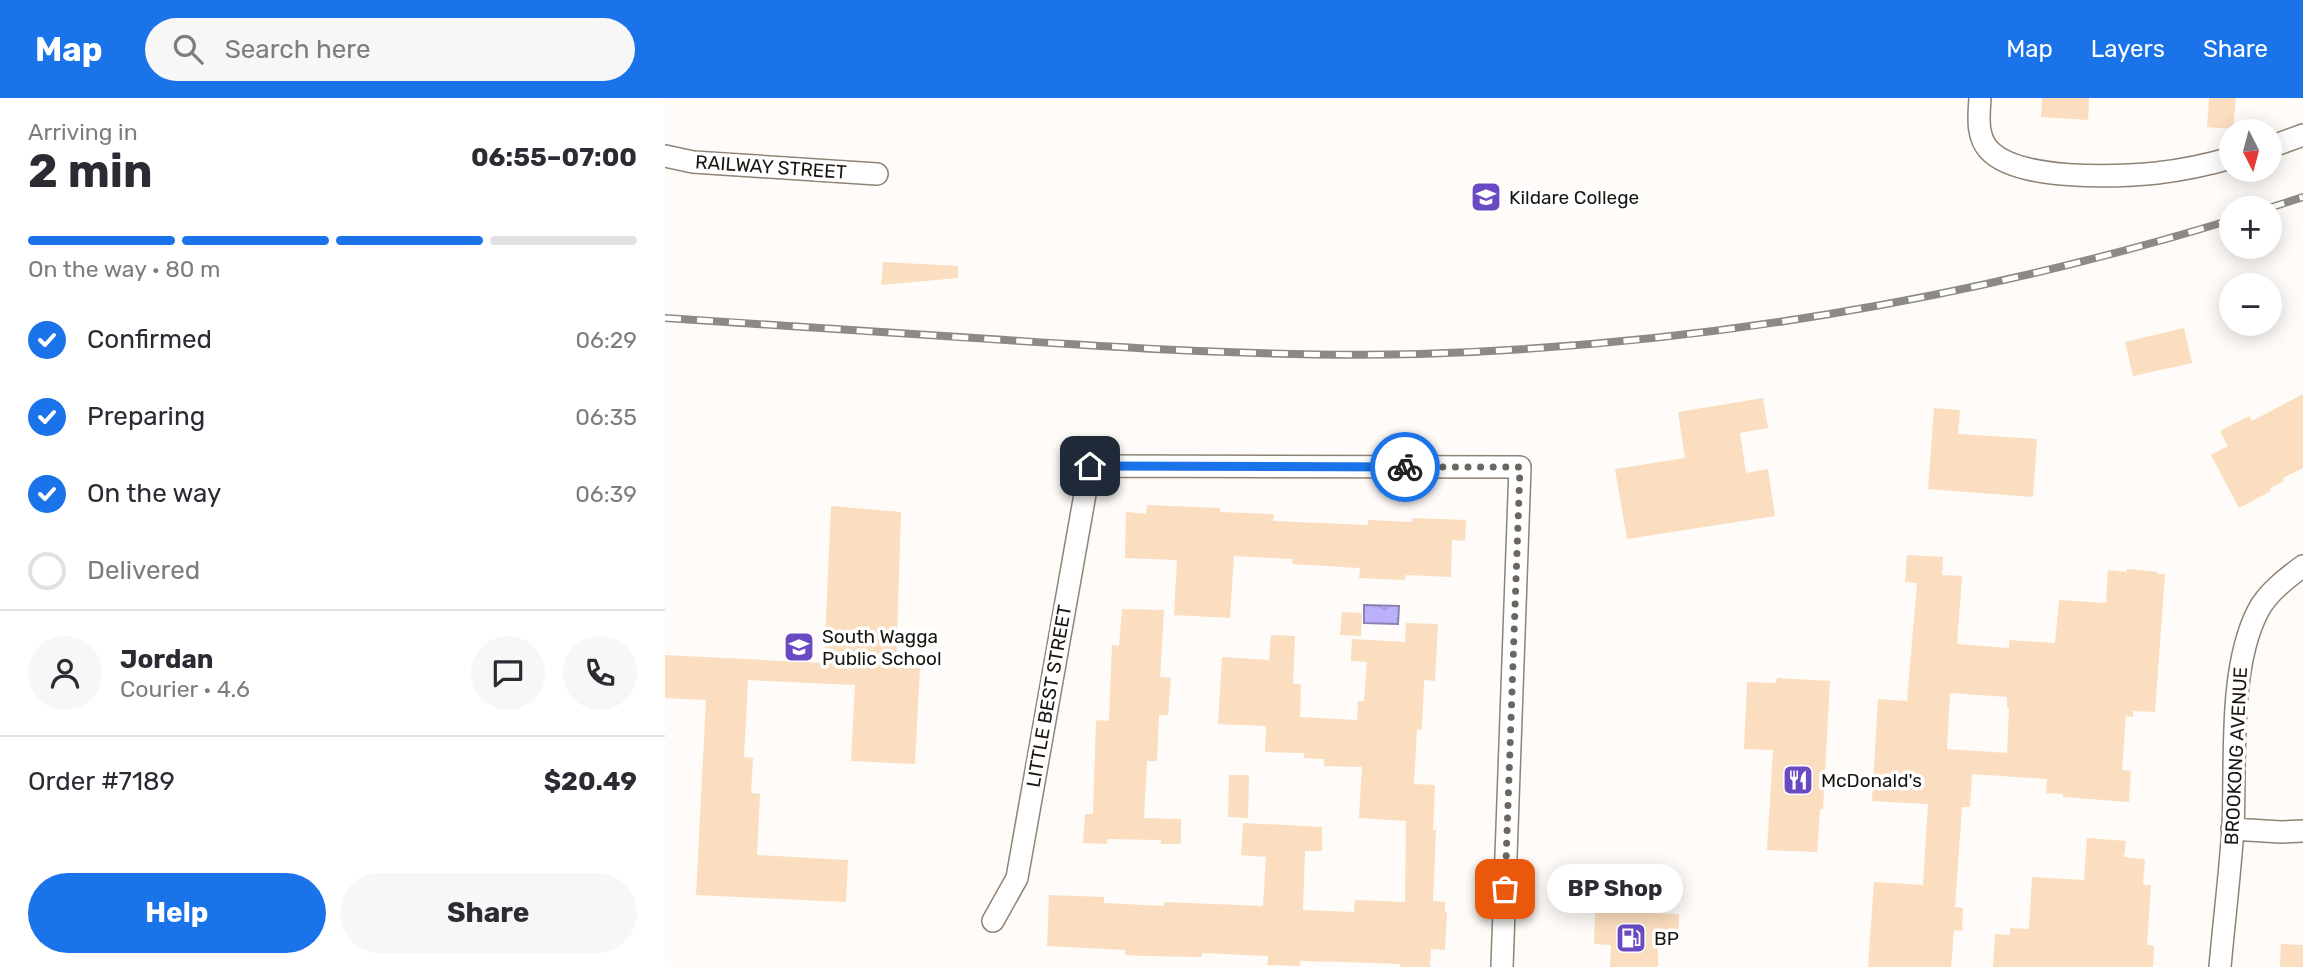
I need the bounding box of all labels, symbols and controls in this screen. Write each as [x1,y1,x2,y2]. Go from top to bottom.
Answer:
search box [145,18,635,81]
text: Map [35,30,103,69]
icon: search [169,30,207,68]
text: Search here [225,34,370,65]
text: Map [2006,35,2053,63]
text: Layers [2091,35,2165,63]
text: Share [2203,35,2268,63]
text: Arriving in [28,118,138,146]
north arrow [2219,119,2282,182]
map controls [2219,119,2282,336]
text: 06:55–07:00 [471,142,637,173]
text: 2 min [28,144,153,199]
street label: RAILWAY STREET [694,150,848,184]
school or university icon: Kildare College [1469,180,1503,214]
place label: Kildare College [1509,186,1639,209]
button: + [2219,196,2282,259]
text: On the way · 80 m [28,255,220,283]
button: − [2219,273,2282,336]
icon: check [28,321,66,359]
text: Confirmed [87,324,212,355]
text: 06:29 [575,326,637,354]
icon: check [28,398,66,436]
text: Preparing [87,401,205,432]
text: 06:35 [575,403,637,431]
courier [1370,432,1440,502]
pin [1060,436,1120,496]
icon: home [1071,447,1109,485]
icon: bike [1386,448,1424,486]
icon: check [28,475,66,513]
text: On the way [87,478,221,509]
text: 06:39 [575,480,637,508]
text: Delivered [87,555,200,586]
street label: LITTLE BEST STREET [1022,603,1076,789]
place label: South Wagga Public School [822,625,942,670]
school or university icon: South Wagga Public School [782,630,816,664]
button: person [28,636,102,710]
button: chat [471,636,545,710]
button: phone [563,636,637,710]
text: Jordan [120,644,213,675]
street label: BROOKONG AVENUE [2220,666,2252,846]
text: Courier · 4.6 [120,675,250,703]
restaurant icon: McDonald's [1781,763,1815,797]
text: Order #7189 [28,766,175,797]
text: $20.49 [544,766,637,797]
place label: McDonald's [1821,769,1922,792]
pin [1475,859,1535,919]
callout: BP Shop [1547,864,1683,914]
icon: bag [1486,870,1524,908]
button: Help [28,873,326,953]
button: Share [340,873,637,953]
text: BP Shop [1568,874,1662,902]
fuel station icon: BP [1614,921,1648,955]
place label: BP [1654,927,1679,950]

